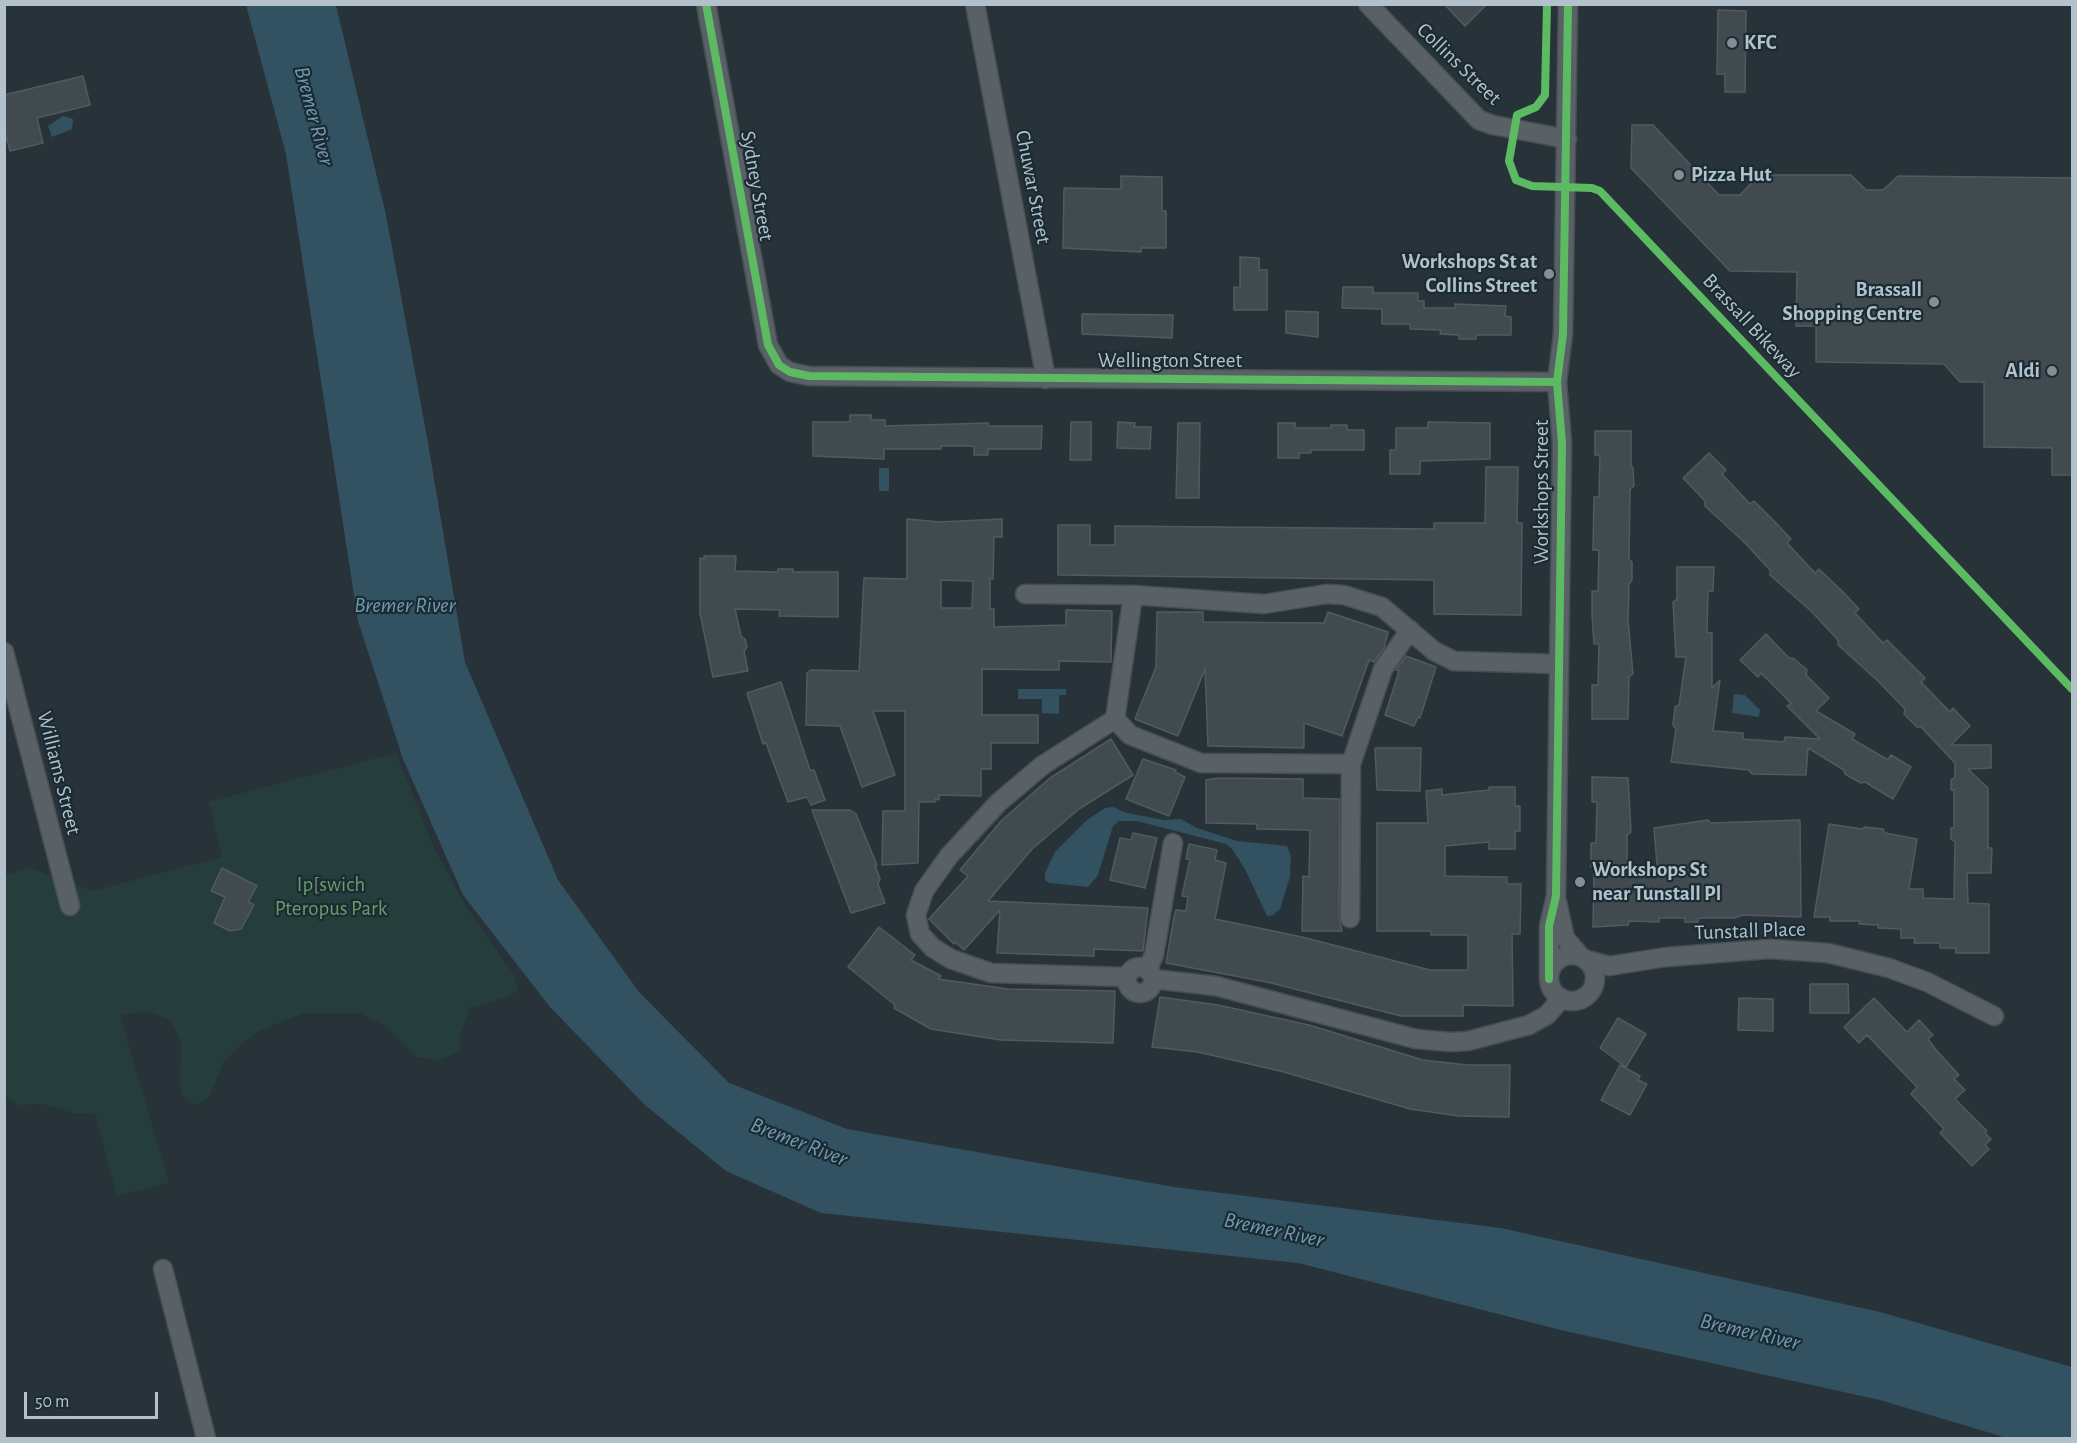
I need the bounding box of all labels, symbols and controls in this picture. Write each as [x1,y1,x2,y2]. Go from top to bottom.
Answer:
street label: Collins Street [1411,18,1507,110]
place label: KFC [1744,30,1777,56]
marker: KFC [1725,36,1739,50]
water label: Bremer River [288,64,340,168]
street label: Chuwar Street [1010,128,1056,246]
street label: Sydney Street [735,129,779,243]
place label: Pizza Hut [1691,162,1772,188]
marker: Pizza Hut [1672,168,1686,182]
place label: Workshops St at Collins Street [1402,249,1537,299]
marker: Workshops St at Collins Street [1542,267,1556,281]
street label: Brassall Bikeway [1697,268,1807,384]
place label: Brassall Shopping Centre [1782,277,1922,327]
marker: Brassall Shopping Centre [1927,295,1941,309]
street label: Wellington Street [1098,348,1242,374]
place label: Aldi [2005,358,2040,384]
marker: Aldi [2045,364,2059,378]
street label: Workshops Street [1529,420,1555,564]
water label: Bremer River [354,592,456,618]
street label: Williams Street [32,709,86,837]
place label: Workshops St near Tunstall Pl [1592,857,1721,907]
park label: Ip[swich Pteropus Park [275,872,387,922]
marker: Workshops St near Tunstall Pl [1573,875,1587,889]
street label: Tunstall Place [1694,916,1806,946]
water label: Bremer River [747,1111,851,1173]
water label: Bremer River [1222,1207,1326,1253]
water label: Bremer River [1698,1308,1802,1356]
scale bar [27,1380,160,1418]
text: 50 m [35,1393,69,1411]

